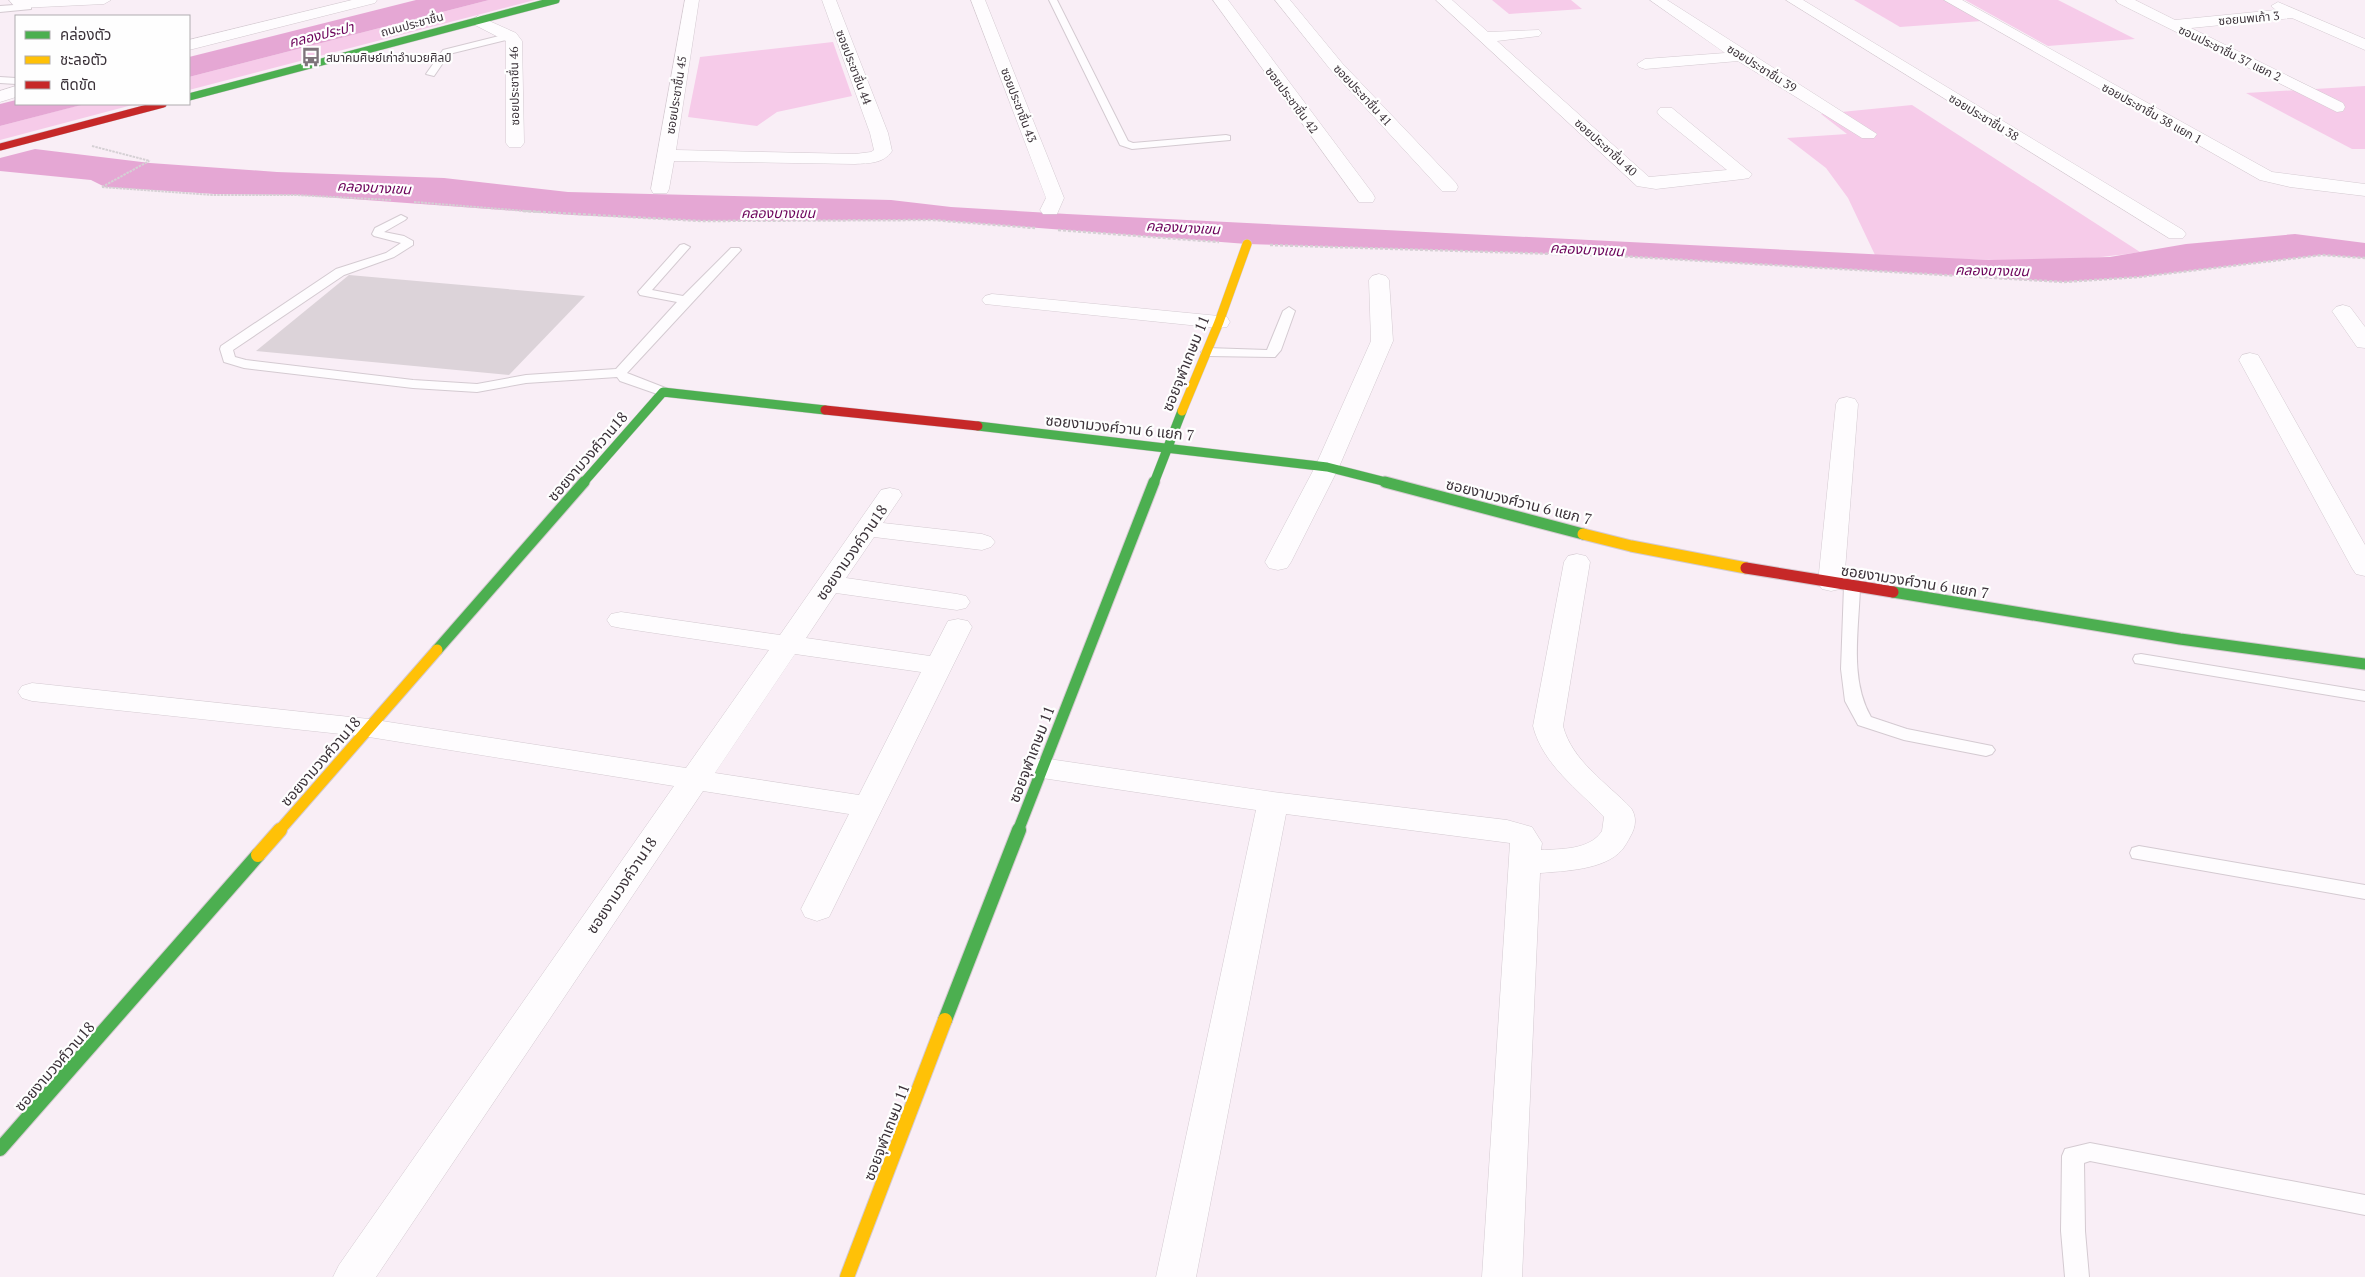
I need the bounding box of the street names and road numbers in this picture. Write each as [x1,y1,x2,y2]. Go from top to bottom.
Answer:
street label: ถนนประชาชื่น [379,7,445,40]
street label: ซอยนพเก้า 3 [2218,8,2280,28]
street label: ซอนประชาชื่น 37 แยก 2 [2176,21,2284,84]
street label: ซอยประชาชื่น 44 [833,27,876,107]
street label: ซอยประชาชื่น 39 [1725,40,1800,95]
street label: ซอยประชาชื่น 46 [505,46,522,126]
street label: ซอยประชาชื่น 45 [661,55,690,135]
street label: ซอยประชาชื่น 41 [1331,60,1396,129]
street label: ซอยประชาชื่น 42 [1262,63,1323,136]
street label: ซอยประชาชื่น 43 [998,65,1041,145]
street label: ซอยประชาชื่น 38 แยก 1 [2099,78,2205,147]
street label: ซอยประชาชื่น 38 [1946,89,2022,144]
street label: ซอยประชาชื่น 40 [1572,114,1641,179]
street label: ซอยจุฬาเกษม 11 [1157,312,1213,414]
street label: ซอยงามวงศ์วาน18 [542,407,632,505]
street label: ซอยงามวงศ์วาน 6 แยก 7 [1045,409,1195,445]
street label: ซอยงามวงศ์วาน 6 แยก 7 [1444,473,1594,529]
street label: ซอยงามวงค์วาน18 [811,500,891,604]
street label: ซอยงามวงศ์วาน 6 แยก 7 [1840,559,1990,603]
street label: ซอยจุฬาเกษม 11 [1003,703,1059,805]
street label: ซอยงามวงศ์วาน18 [275,712,365,810]
street label: ซอยงามวงค์วาน18 [581,833,661,937]
street label: ซอยงามวงศ์วาน18 [9,1017,99,1115]
street label: ซอยจุฬาเกษม 11 [858,1081,914,1183]

